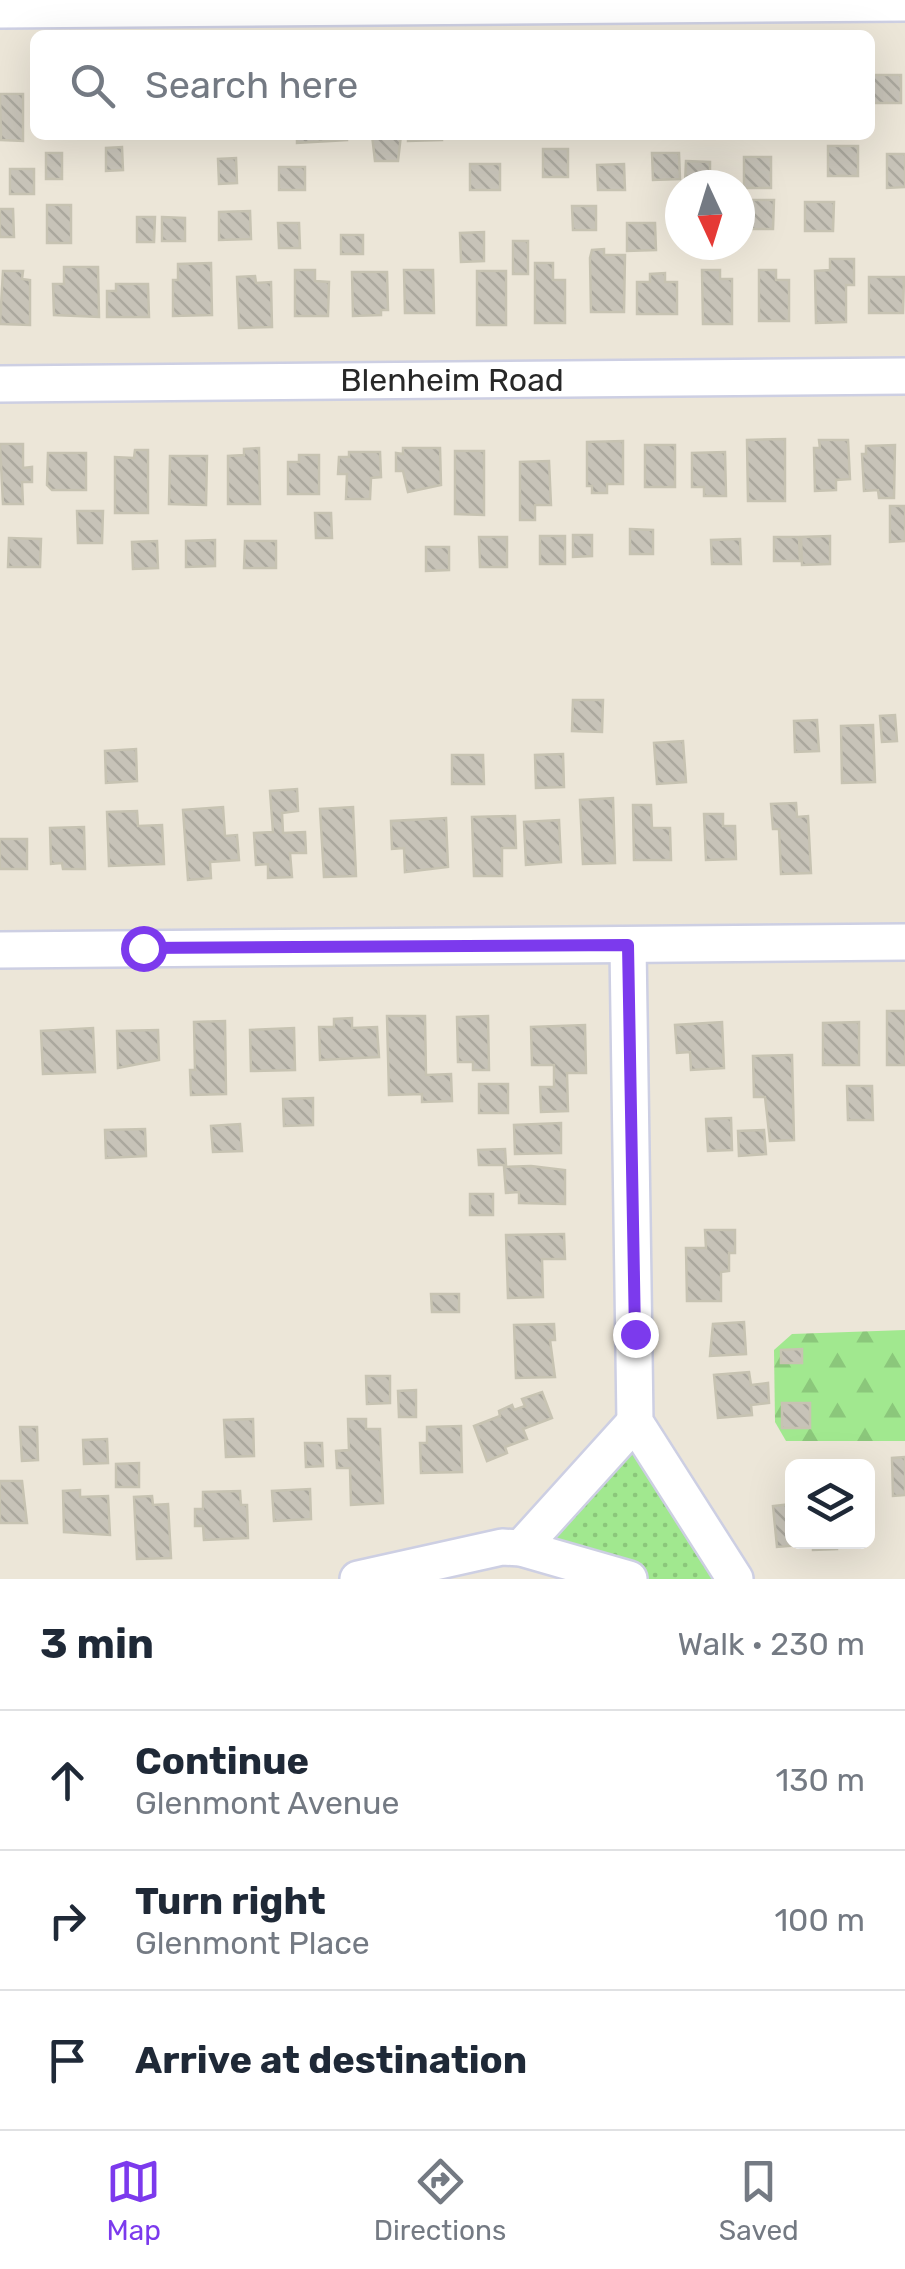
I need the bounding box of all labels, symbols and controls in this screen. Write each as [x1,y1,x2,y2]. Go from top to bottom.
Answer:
search box [30,30,875,140]
icon: search [65,58,120,113]
text: Search here [145,62,358,108]
north arrow [665,170,755,260]
street label: Blenheim Road [340,361,564,399]
route start [121,926,167,972]
route end [613,1312,659,1358]
map controls [785,1459,875,1549]
button: layers [785,1459,875,1549]
text: 3 min [40,1619,154,1669]
text: Walk · 230 m [678,1625,865,1663]
text: Continue [135,1738,309,1784]
icon: ahead [40,1753,95,1808]
text: 130 m [775,1761,865,1799]
text: Glenmont Avenue [135,1784,399,1822]
text: Turn right [135,1878,326,1924]
icon: right [40,1893,95,1948]
text: 100 m [774,1901,865,1939]
text: Glenmont Place [135,1924,370,1962]
icon: arrive [40,2033,95,2088]
text: Arrive at destination [135,2037,527,2083]
tab: Map [106,2154,161,2247]
tab: Directions [374,2154,506,2247]
tab: Saved [719,2154,799,2247]

